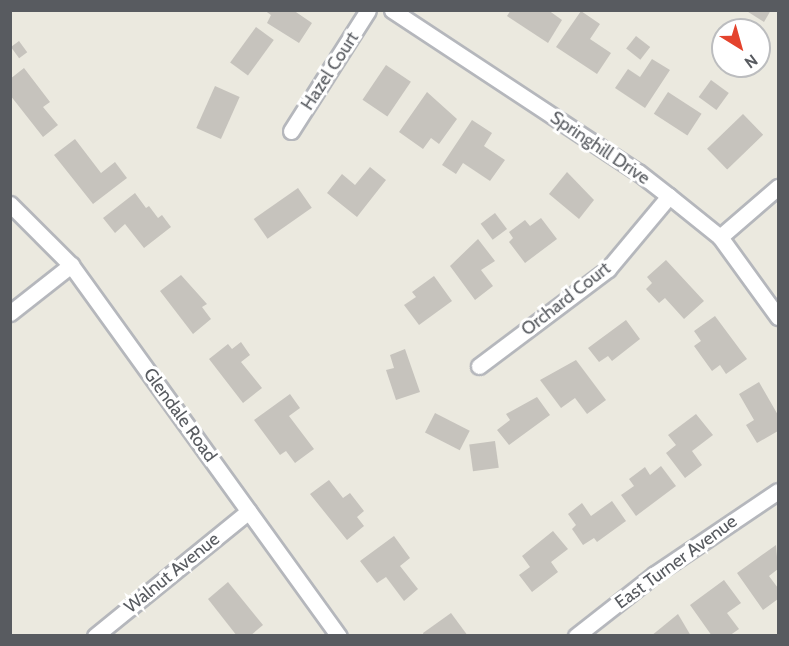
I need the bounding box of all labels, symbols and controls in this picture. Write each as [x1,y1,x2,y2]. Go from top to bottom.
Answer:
north arrow [711,18,771,78]
street label: Hazel Court [297,28,363,114]
text: N [741,50,761,72]
street label: Springhill Drive [546,107,654,189]
street label: Orchard Court [517,257,615,341]
street label: Glendale Road [139,364,221,466]
street label: East Turner Avenue [611,511,741,613]
street label: Walnut Avenue [120,528,224,618]

